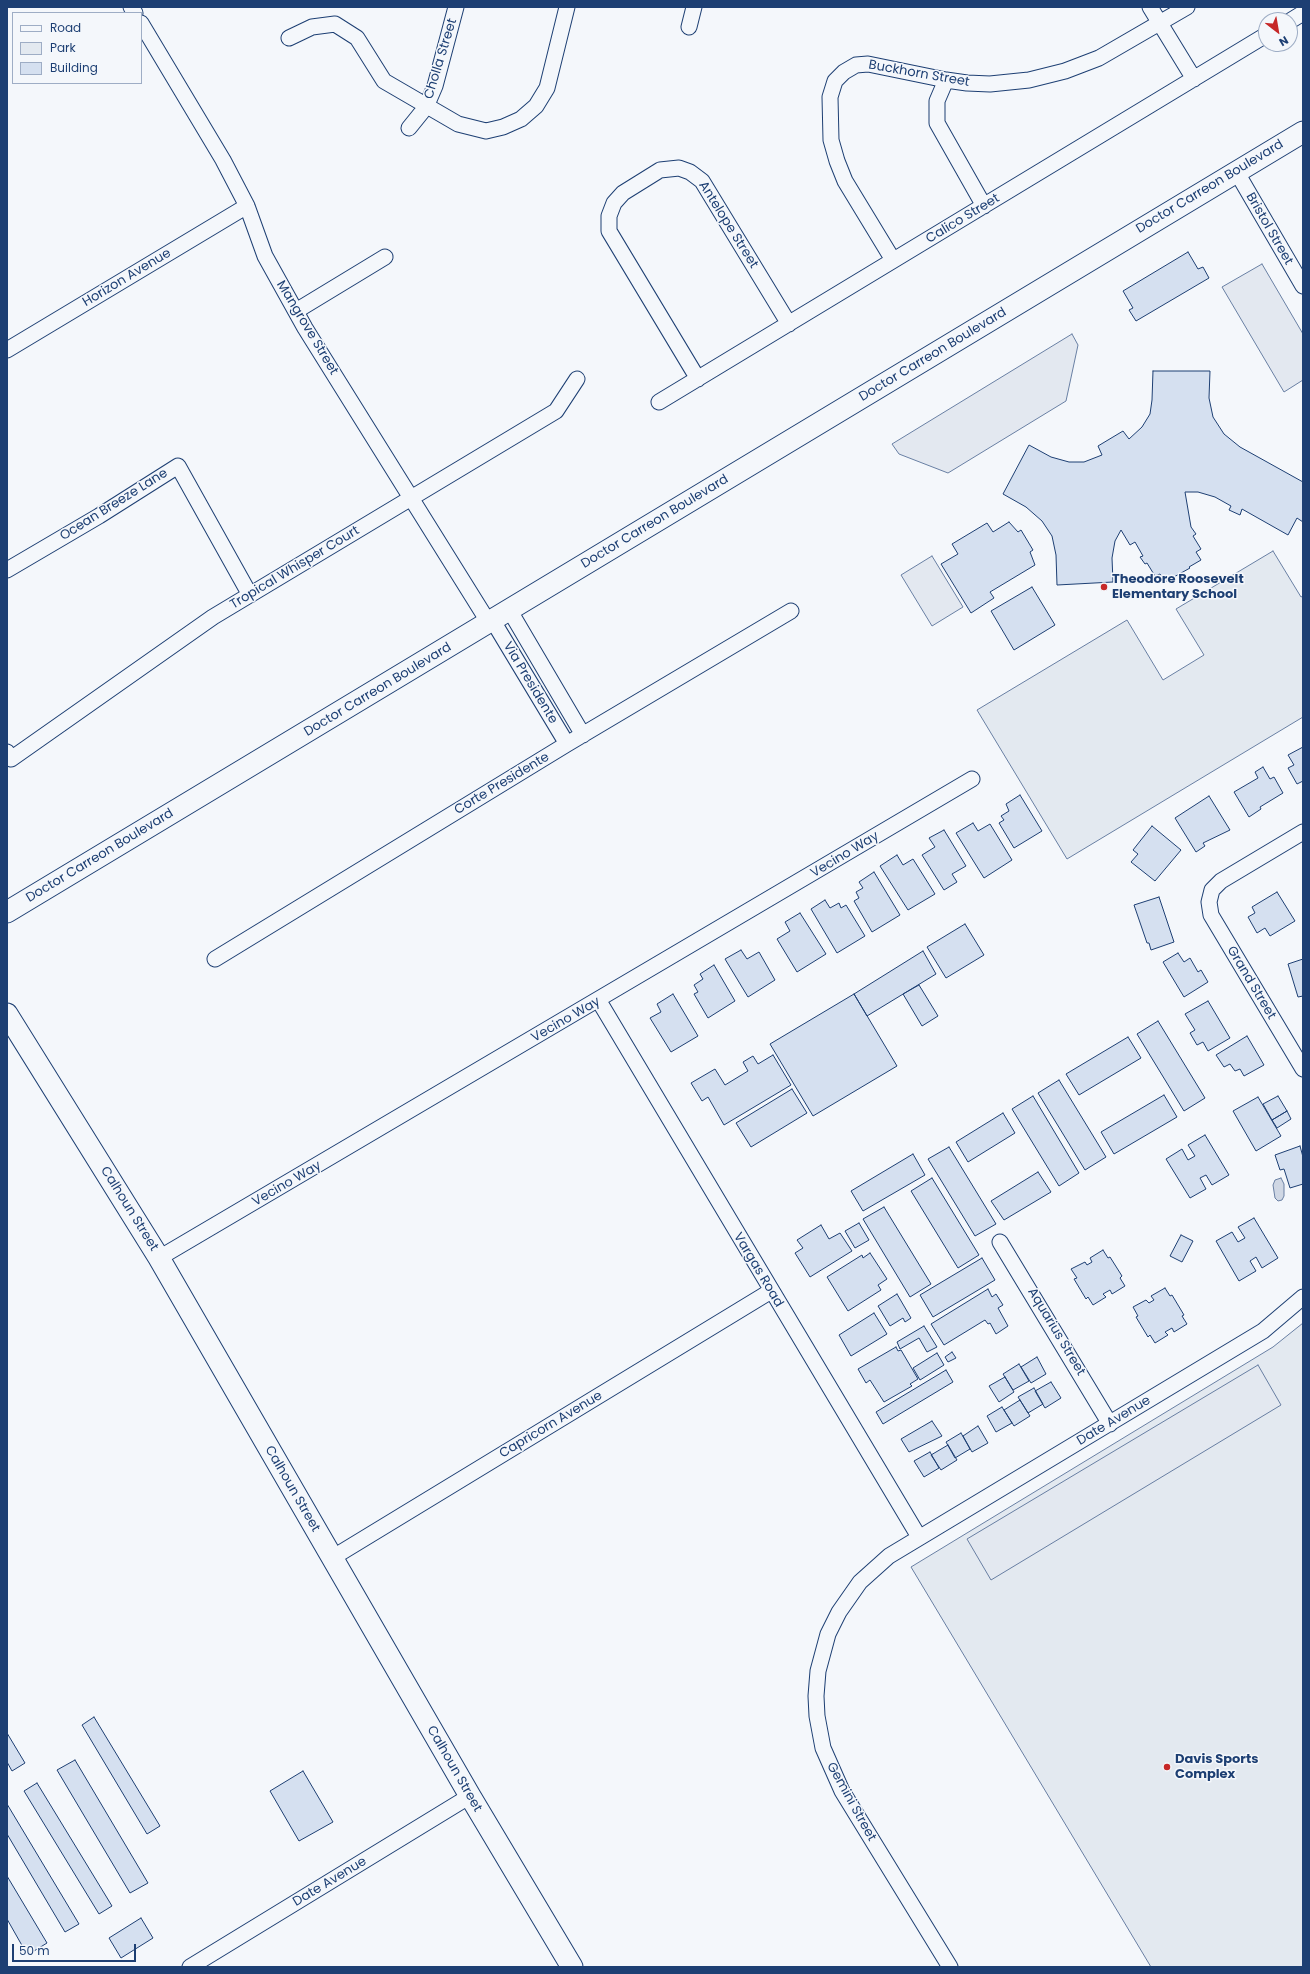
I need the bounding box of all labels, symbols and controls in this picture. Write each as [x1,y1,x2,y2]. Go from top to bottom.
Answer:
legend [12,12,142,84]
north arrow [1258,12,1298,52]
street label: Cholla Street [421,17,461,101]
text: Road [50,19,81,36]
text: N [1276,32,1291,50]
text: Park [50,39,76,56]
street label: Buckhorn Street [867,57,971,91]
text: Building [50,59,98,76]
street label: Doctor Carreon Boulevard [1134,137,1286,237]
street label: Antelope Street [695,179,761,271]
street label: Bristol Street [1242,190,1296,268]
street label: Calico Street [923,191,1003,247]
street label: Horizon Avenue [80,246,174,310]
street label: Mangrove Street [273,278,341,378]
street label: Doctor Carreon Boulevard [857,305,1009,405]
street label: Ocean Breeze Lane [57,466,171,544]
street label: Doctor Carreon Boulevard [579,472,731,572]
street label: Tropical Whisper Court [228,523,362,613]
place label: Theodore Roosevelt Elementary School [1112,572,1244,603]
marker: Theodore Roosevelt Elementary School [1099,582,1109,592]
street label: Via Presidente [499,639,561,727]
street label: Doctor Carreon Boulevard [302,640,454,740]
street label: Corte Presidente [452,750,552,818]
street label: Doctor Carreon Boulevard [24,806,176,906]
street label: Vecino Way [808,829,882,881]
street label: Grand Street [1223,944,1279,1022]
street label: Vecino Way [529,994,603,1046]
street label: Vecino Way [250,1158,324,1210]
street label: Calhoun Street [97,1164,161,1254]
street label: Vargas Road [730,1230,786,1310]
street label: Aquarius Street [1024,1285,1088,1379]
street label: Capricorn Avenue [497,1388,605,1462]
street label: Date Avenue [1074,1393,1154,1449]
street label: Calhoun Street [261,1443,323,1535]
street label: Calhoun Street [423,1723,485,1815]
place label: Davis Sports Complex [1175,1752,1258,1783]
street label: Gemini Street [823,1760,879,1844]
marker: Davis Sports Complex [1162,1762,1172,1772]
street label: Date Avenue [290,1854,370,1910]
scale bar [14,1936,138,1962]
text: 50 m [19,1942,50,1959]

